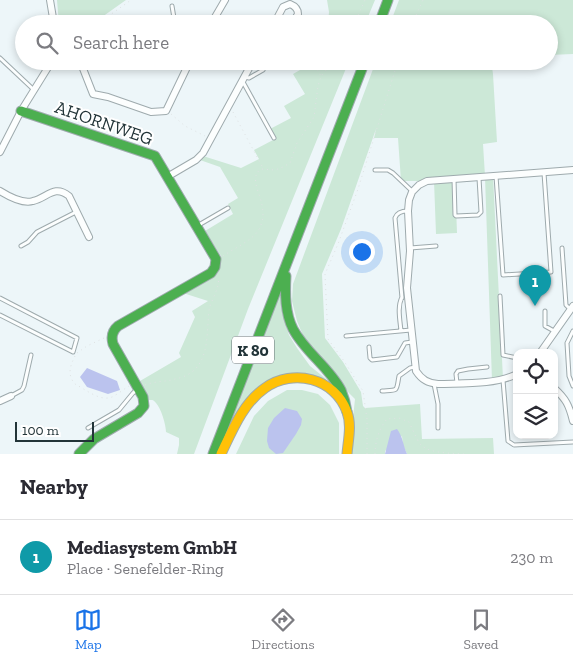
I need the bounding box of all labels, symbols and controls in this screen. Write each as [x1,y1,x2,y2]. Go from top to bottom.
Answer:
search box [15,15,558,70]
icon: search [33,29,61,57]
text: Search here [73,31,169,54]
street label: AHORNWEG [52,96,156,150]
your location [349,239,375,265]
pin: 1 [519,265,551,306]
road number: K 80 [232,336,274,364]
map controls [513,349,558,439]
button: locate [513,349,558,394]
button: layers [513,394,558,439]
scale bar [15,419,94,442]
text: 100 m [22,422,59,439]
text: Nearby [20,474,88,499]
text: Mediasystem GmbH [67,536,237,559]
text: 1 [33,548,39,567]
text: 230 m [510,548,553,567]
text: Place · Senefelder-Ring [67,559,224,578]
tab: Map [74,606,102,653]
tab: Directions [251,606,315,653]
tab: Saved [463,606,499,653]

